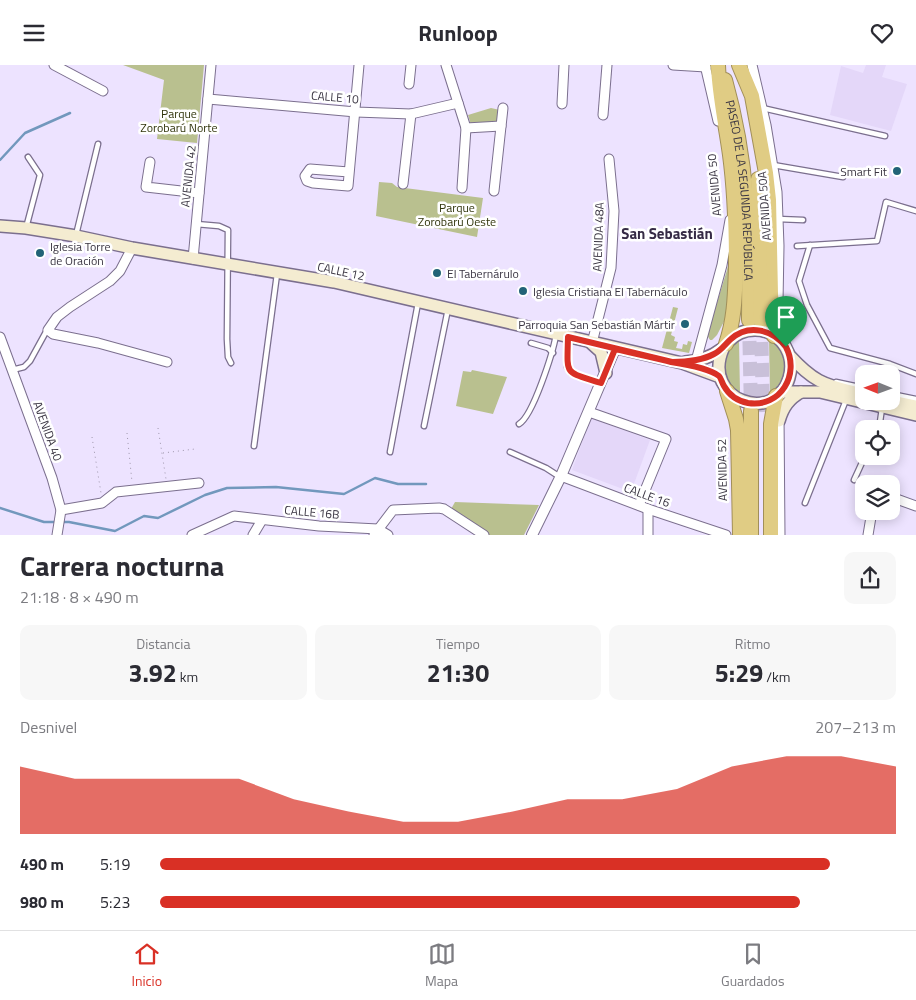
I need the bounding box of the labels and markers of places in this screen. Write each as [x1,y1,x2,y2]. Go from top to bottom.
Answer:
place label: Smart Fit [840,162,888,181]
marker: Smart Fit [891,165,903,177]
place label: Iglesia Torre de Oración [50,237,111,270]
marker: Iglesia Torre de Oración [34,247,46,259]
place label: El Tabernárulo [447,264,519,283]
marker: El Tabernárulo [431,267,443,279]
place label: Iglesia Cristiana El Tabernáculo [533,282,687,301]
marker: Iglesia Cristiana El Tabernáculo [517,285,529,297]
pin [765,296,807,347]
place label: Parroquia San Sebastián Mártir [518,315,675,334]
marker: Parroquia San Sebastián Mártir [679,318,691,330]

